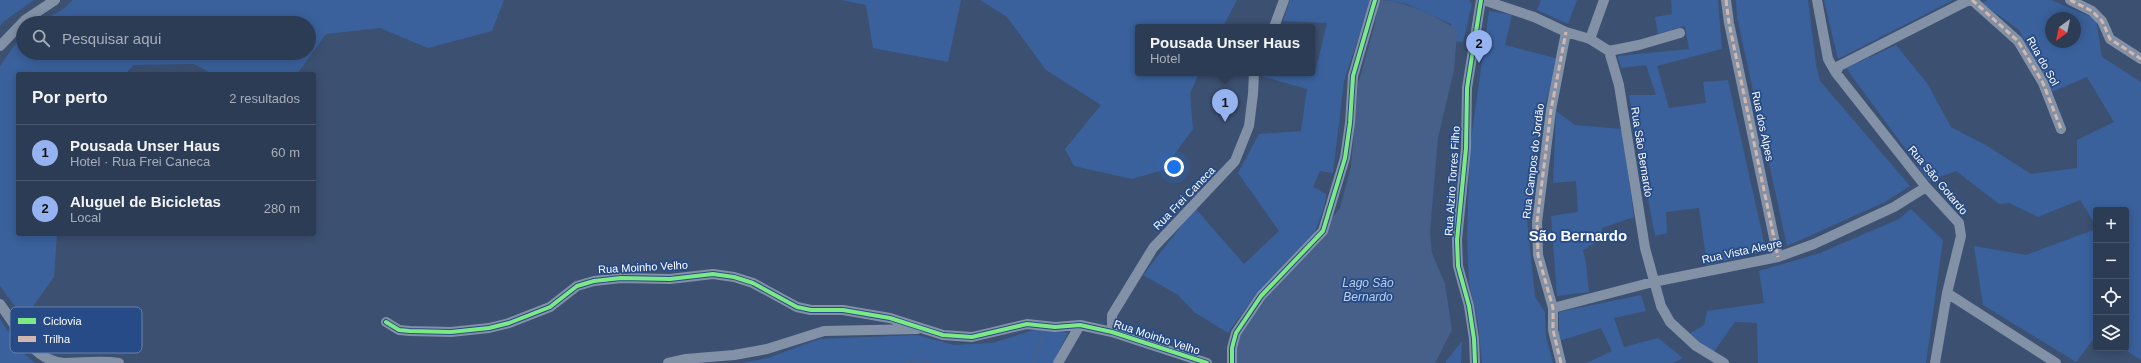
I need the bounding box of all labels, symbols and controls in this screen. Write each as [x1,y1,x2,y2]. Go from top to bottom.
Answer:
north arrow [2045,12,2081,48]
search box [16,16,316,60]
popup [1135,24,1315,76]
icon: search [30,27,52,49]
text: Pesquisar aqui [62,30,161,47]
pin: 2 [1466,30,1492,63]
text: Pousada Unser Haus [1150,34,1300,51]
street label: Rua do Sol [2025,34,2061,88]
text: Hotel [1150,51,1180,66]
text: Por perto [32,88,108,107]
pin: 1 [1212,89,1238,122]
street label: Rua dos Alpes [1750,90,1776,162]
text: 2 resultados [229,91,300,106]
street label: Rua Campos do Jordão [1520,103,1546,219]
street label: Rua São Bernardo [1629,106,1655,198]
street label: Rua Alziro Torres Filho [1442,125,1462,237]
text: Pousada Unser Haus [70,137,220,154]
street label: Rua São Gotardo [1906,143,1970,217]
text: 1 [41,145,49,160]
text: 60 m [271,145,300,160]
text: Hotel · Rua Frei Caneca [70,154,210,169]
your location [1164,157,1184,177]
street label: Rua Frei Caneca [1151,163,1218,232]
text: Aluguel de Bicicletas [70,193,221,210]
text: 2 [41,201,49,216]
text: 280 m [264,201,300,216]
map controls [2093,207,2129,351]
button: + [2093,207,2129,243]
text: Local [70,210,101,225]
district label: São Bernardo [1529,227,1627,244]
street label: Rua Vista Alegre [1701,237,1783,265]
button: − [2093,243,2129,279]
street label: Rua Moinho Velho [598,259,688,275]
water label: Lago São Bernardo [1342,276,1394,304]
button: locate [2093,279,2129,315]
legend [10,307,142,353]
text: Ciclovia [43,315,82,327]
button: layers [2093,315,2129,351]
street label: Rua Moinho Velho [1112,317,1202,357]
text: Trilha [43,333,71,345]

